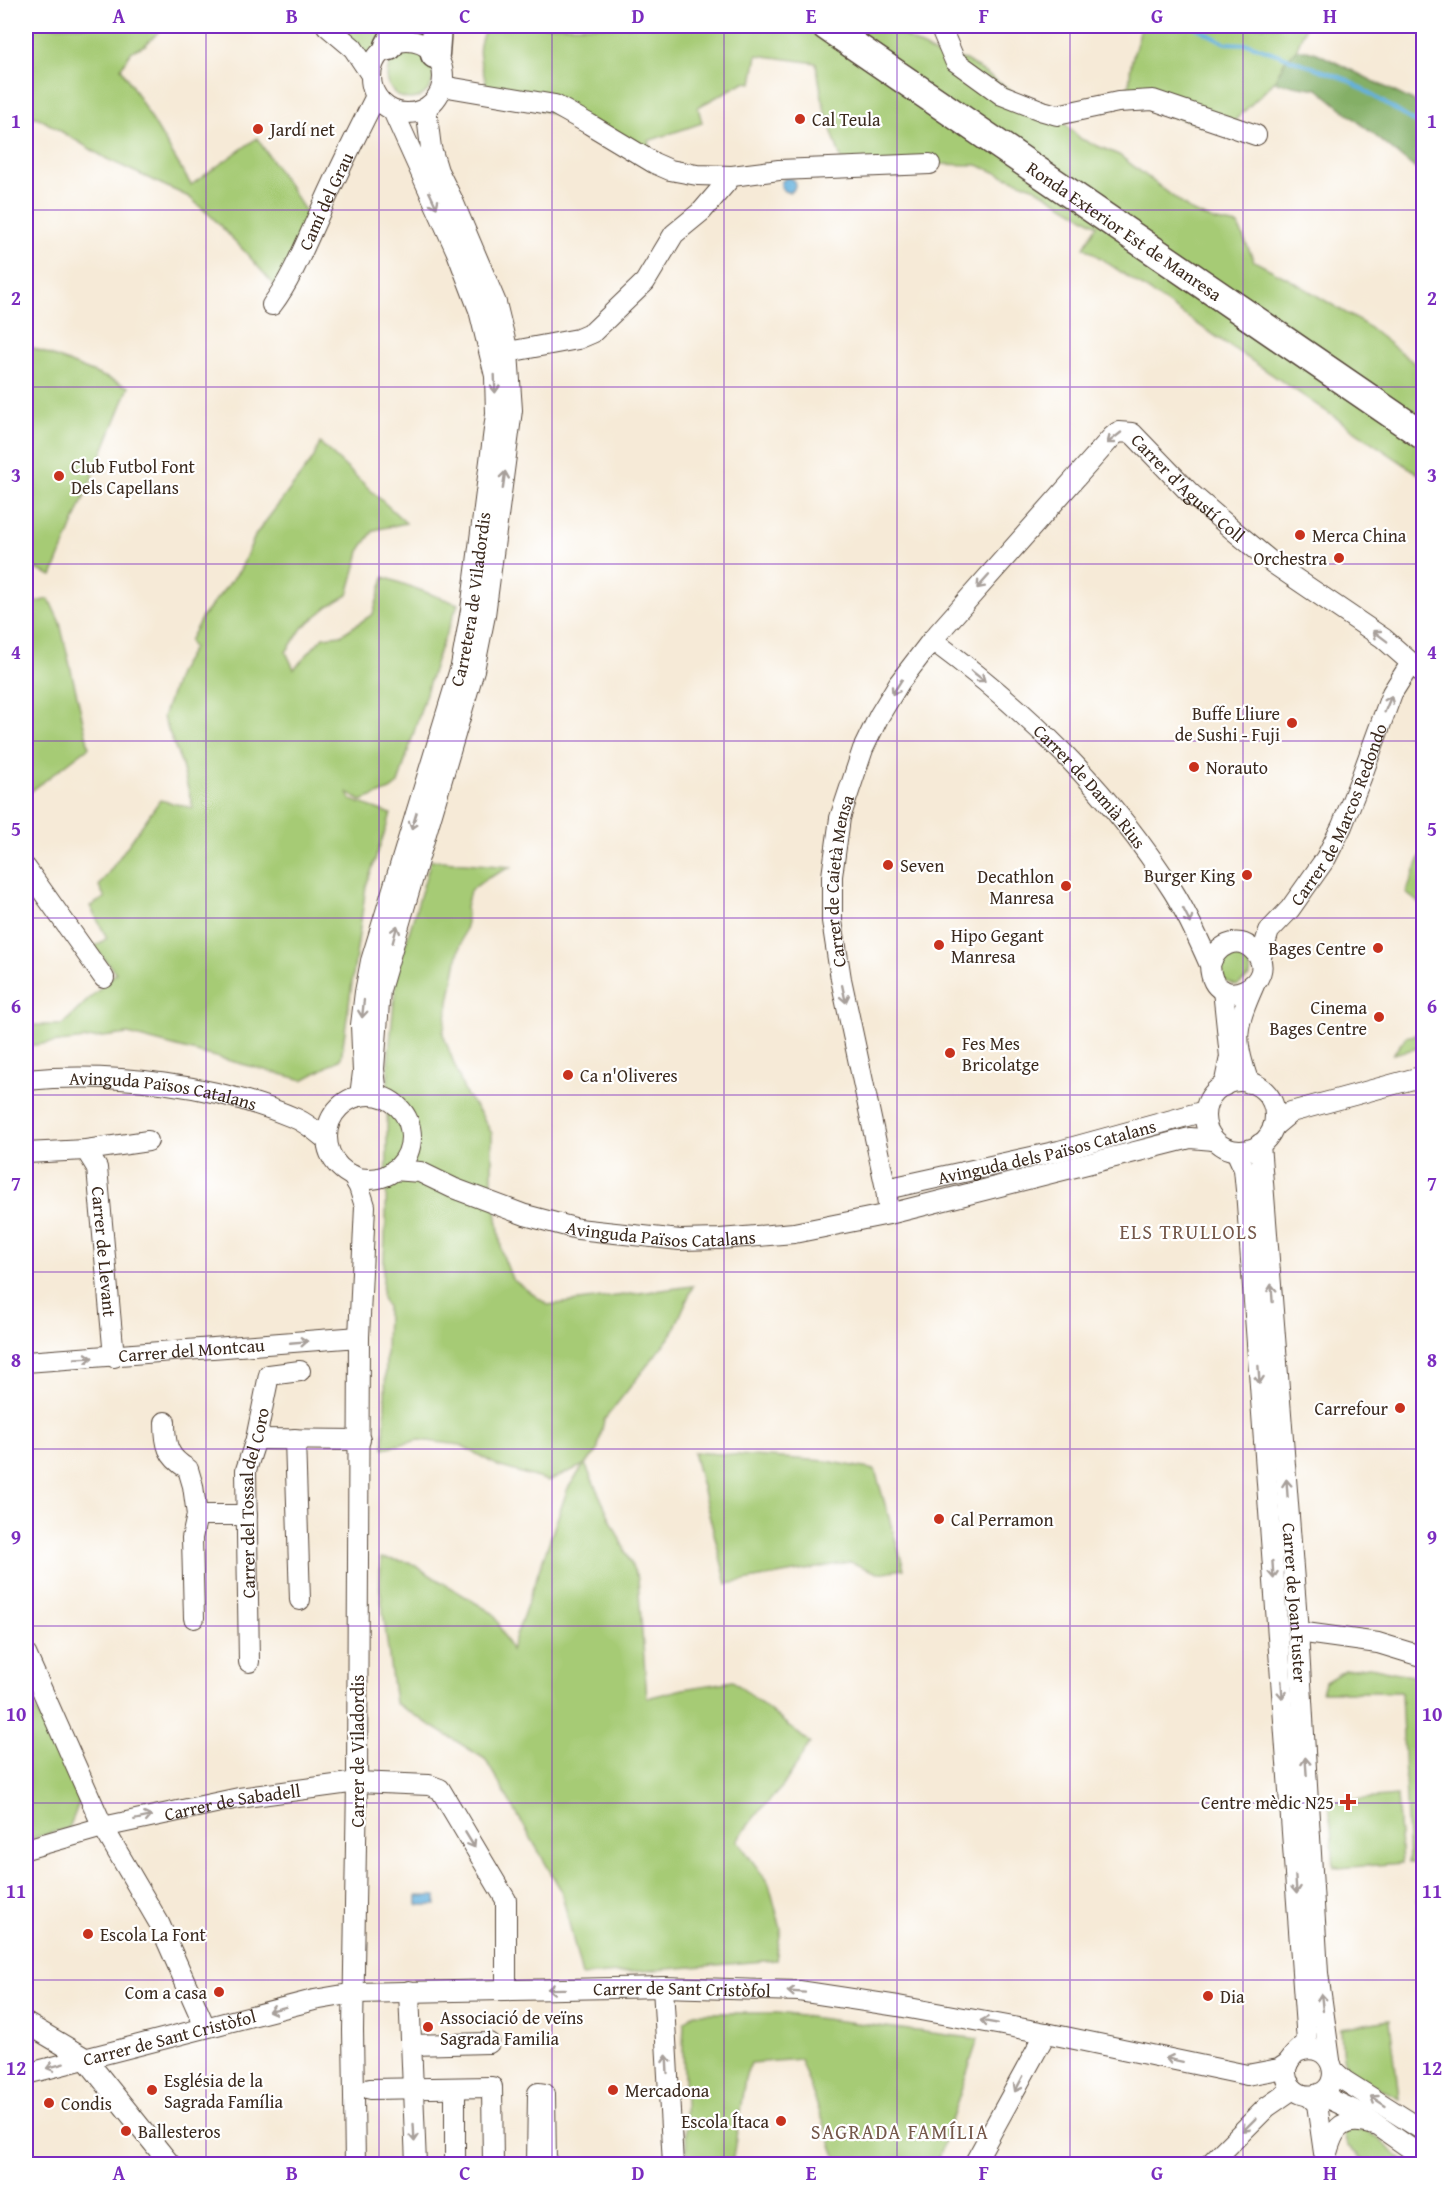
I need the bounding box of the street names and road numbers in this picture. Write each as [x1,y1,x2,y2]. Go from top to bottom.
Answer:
street label: Camí del Grau [291,147,360,254]
street label: Ronda Exterior Est de Manresa [1022,154,1228,307]
street label: Carrer d'Agustí Coll [1125,427,1251,548]
street label: Carretera de Viladordis [442,510,497,690]
street label: Carrer de Damià Rius [1028,717,1153,854]
street label: Carrer de Marcos Redondo [1283,719,1393,911]
street label: Carrer de Caietà Mensa [818,790,861,969]
street label: Avinguda Països Catalans [69,1064,260,1117]
street label: Avinguda dels Països Catalans [935,1112,1159,1191]
street label: Carrer de Llevant [85,1185,124,1318]
street label: Avinguda Països Catalans [564,1213,757,1253]
street label: Carrer del Montcau [117,1331,266,1369]
street label: Carrer del Tossal del Coro [232,1405,276,1599]
street label: Carrer de Joan Fuster [1276,1522,1314,1684]
street label: Carrer de Viladordis [344,1675,371,1827]
street label: Carrer de Sabadell [162,1776,302,1827]
street label: Carrer de Sant Cristòfol [593,1973,771,2004]
street label: Carrer de Sant Cristòfol [80,2002,259,2072]

